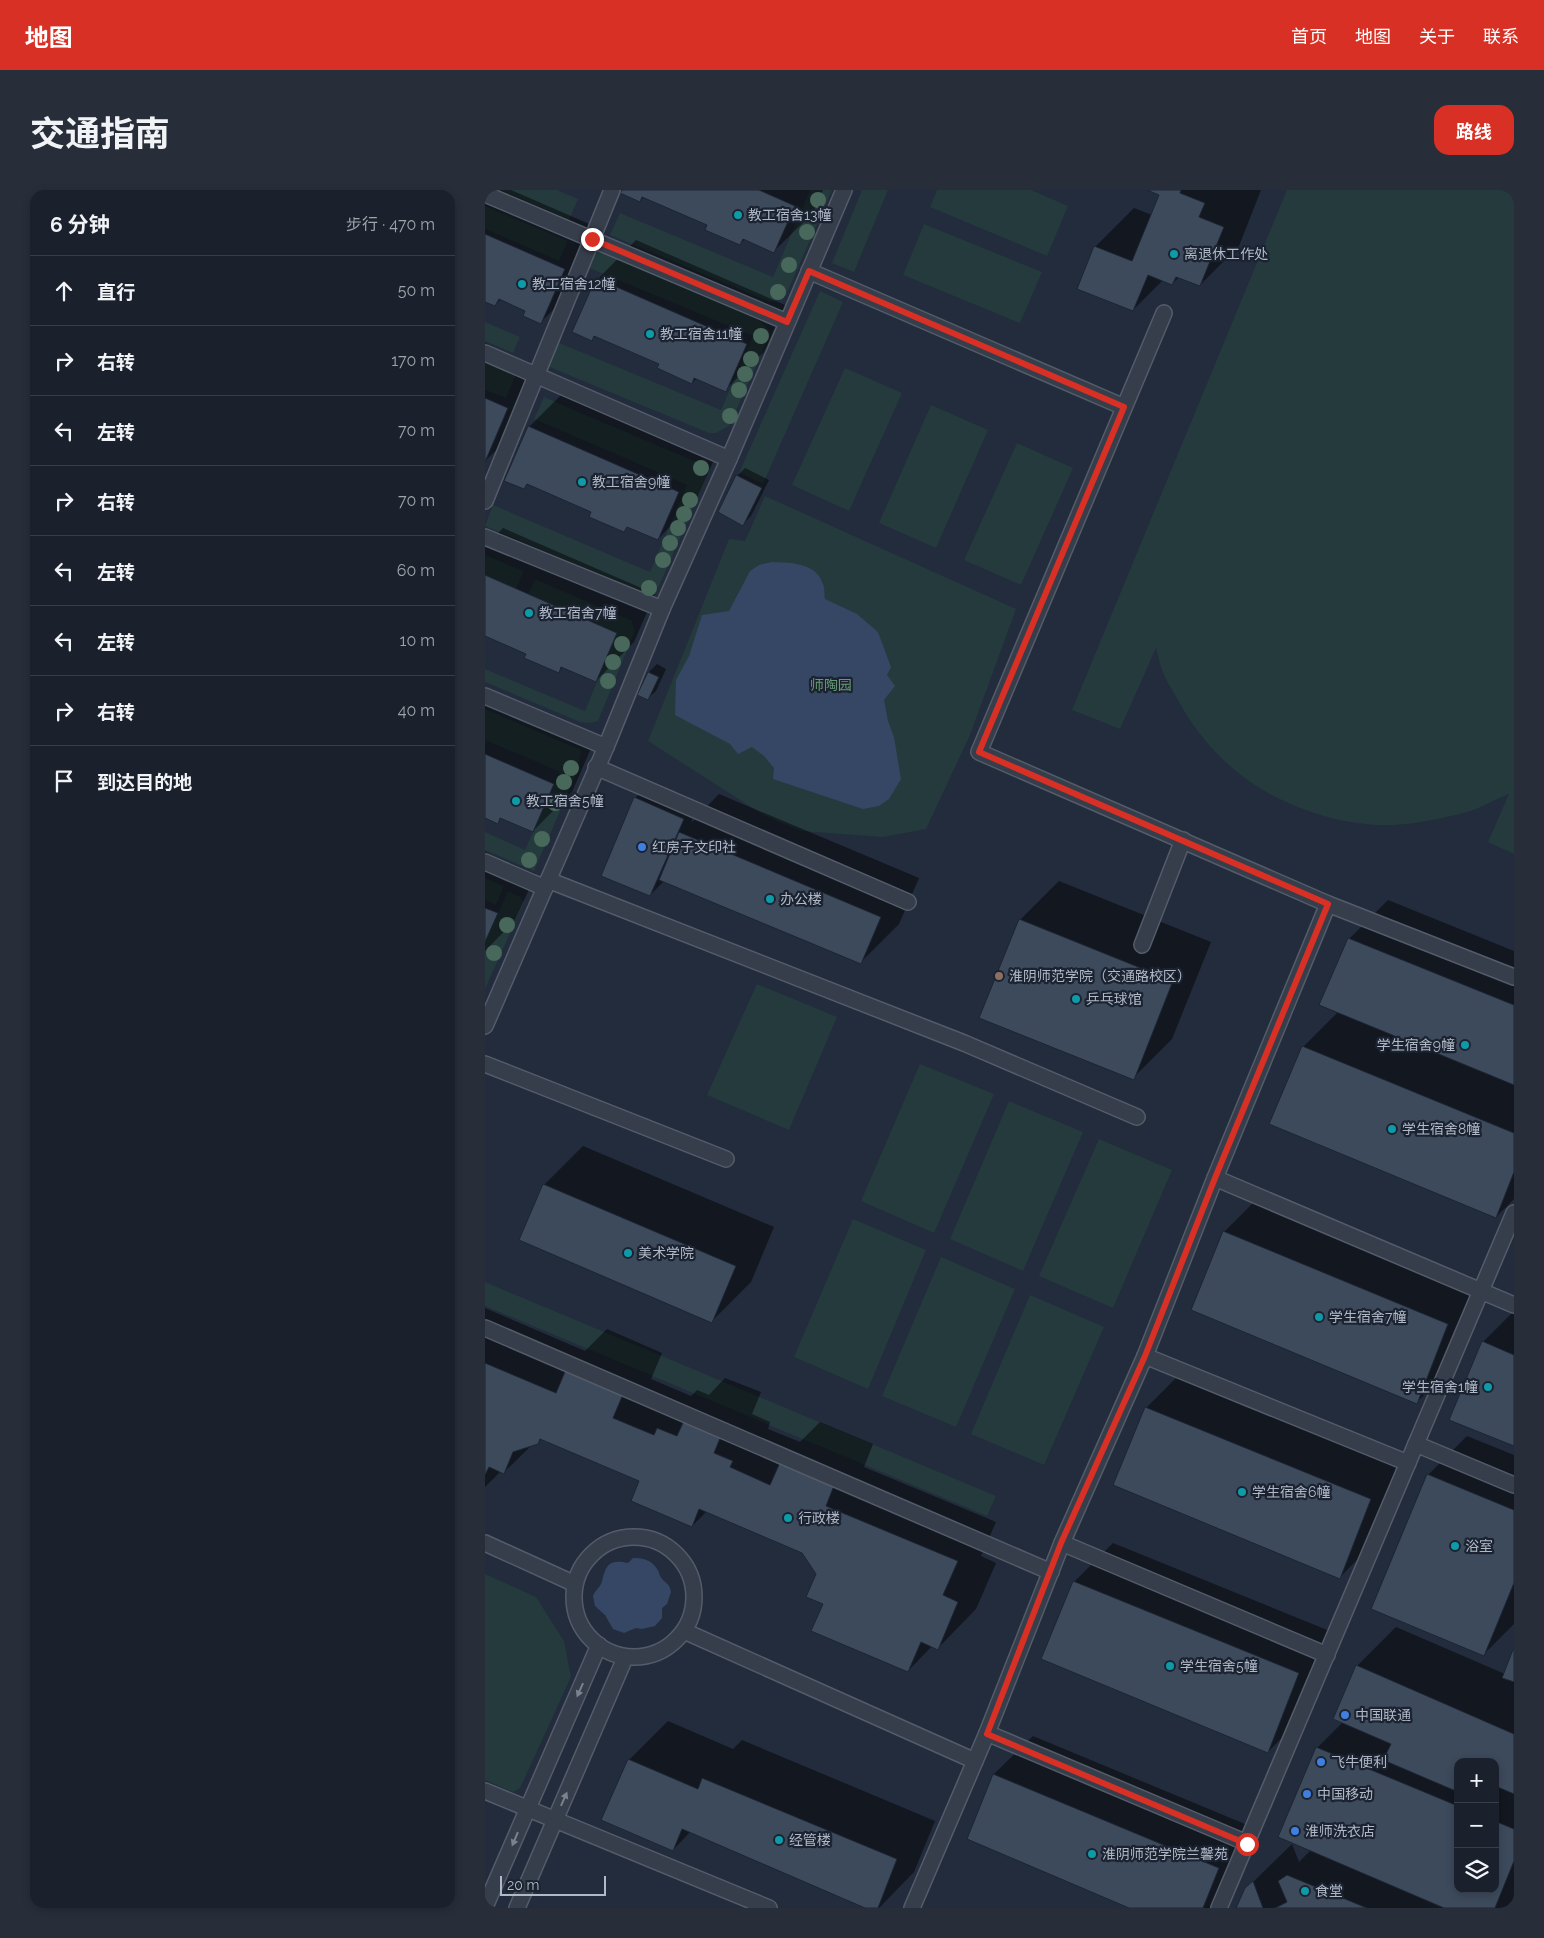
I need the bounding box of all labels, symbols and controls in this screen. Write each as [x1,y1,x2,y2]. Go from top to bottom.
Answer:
text: 地图 [25,23,73,52]
text: 首页 [1291,26,1327,47]
text: 地图 [1355,26,1391,47]
text: 关于 [1419,26,1455,47]
text: 联系 [1483,26,1519,47]
button: 路线 [1434,105,1514,155]
text: 交通指南 [30,113,170,154]
place label: 教工宿舍13幢 [748,207,831,223]
marker: 教工宿舍13幢 [732,209,744,221]
text: 6 分钟 [50,212,110,237]
text: 步行 · 470 m [346,215,435,234]
route end [581,228,604,251]
place label: 离退休工作处 [1184,246,1268,262]
marker: 离退休工作处 [1168,248,1180,260]
place label: 教工宿舍12幢 [532,276,615,292]
icon: ahead [50,277,78,305]
marker: 教工宿舍12幢 [516,278,528,290]
text: 直行 [97,281,135,303]
text: 50 m [398,281,435,300]
place label: 教工宿舍11幢 [660,326,742,342]
marker: 教工宿舍11幢 [644,328,656,340]
icon: right [50,347,78,375]
text: 右转 [97,351,135,373]
text: 170 m [391,351,435,370]
icon: left [50,417,78,445]
text: 左转 [97,421,135,443]
text: 70 m [398,421,435,440]
place label: 教工宿舍9幢 [592,474,670,490]
marker: 教工宿舍9幢 [576,476,588,488]
icon: right [50,487,78,515]
text: 右转 [97,491,135,513]
text: 70 m [398,491,435,510]
icon: left [50,557,78,585]
text: 左转 [97,561,135,583]
text: 60 m [397,561,435,580]
place label: 教工宿舍7幢 [539,605,617,621]
marker: 教工宿舍7幢 [523,607,535,619]
icon: left [50,627,78,655]
text: 左转 [97,631,135,653]
text: 10 m [400,631,435,650]
park label: 师陶园 [810,677,852,693]
icon: right [50,697,78,725]
text: 右转 [97,701,135,723]
text: 40 m [398,701,435,720]
icon: arrive [50,767,78,795]
text: 到达目的地 [97,771,192,793]
place label: 教工宿舍5幢 [526,793,604,809]
marker: 教工宿舍5幢 [510,795,522,807]
place label: 红房子文印社 [652,839,736,855]
marker: 红房子文印社 [636,841,648,853]
place label: 办公楼 [780,891,822,907]
marker: 办公楼 [764,893,776,905]
place label: 淮阴师范学院（交通路校区） [1009,968,1191,984]
marker: 淮阴师范学院（交通路校区） [993,970,1005,982]
place label: 乒乓球馆 [1086,991,1142,1007]
marker: 乒乓球馆 [1070,993,1082,1005]
place label: 学生宿舍9幢 [1377,1037,1455,1053]
marker: 学生宿舍9幢 [1459,1039,1471,1051]
place label: 学生宿舍8幢 [1402,1121,1480,1137]
marker: 学生宿舍8幢 [1386,1123,1398,1135]
place label: 美术学院 [638,1245,694,1261]
marker: 美术学院 [622,1247,634,1259]
place label: 学生宿舍7幢 [1329,1309,1407,1325]
marker: 学生宿舍7幢 [1313,1311,1325,1323]
place label: 学生宿舍1幢 [1402,1379,1478,1395]
marker: 学生宿舍1幢 [1482,1381,1494,1393]
place label: 学生宿舍6幢 [1252,1484,1330,1500]
marker: 学生宿舍6幢 [1236,1486,1248,1498]
place label: 行政楼 [798,1510,840,1526]
marker: 行政楼 [782,1512,794,1524]
place label: 浴室 [1465,1538,1493,1554]
marker: 浴室 [1449,1540,1461,1552]
place label: 学生宿舍5幢 [1180,1658,1258,1674]
marker: 学生宿舍5幢 [1164,1660,1176,1672]
one-way arrow [575,1683,583,1697]
place label: 中国联通 [1355,1707,1411,1723]
marker: 中国联通 [1339,1709,1351,1721]
place label: 飞牛便利 [1331,1754,1387,1770]
marker: 飞牛便利 [1315,1756,1327,1768]
map controls [1454,1758,1499,1893]
button: + [1454,1758,1499,1803]
place label: 中国移动 [1317,1786,1373,1802]
marker: 中国移动 [1301,1788,1313,1800]
one-way arrow [560,1792,568,1806]
button: − [1454,1803,1499,1848]
place label: 淮师洗衣店 [1305,1823,1375,1839]
marker: 淮师洗衣店 [1289,1825,1301,1837]
one-way arrow [510,1832,518,1846]
place label: 经管楼 [789,1832,831,1848]
route start [1236,1833,1259,1856]
marker: 经管楼 [773,1834,785,1846]
place label: 淮阴师范学院兰馨苑 [1102,1846,1228,1862]
marker: 淮阴师范学院兰馨苑 [1086,1848,1098,1860]
button: layers [1454,1848,1499,1893]
scale bar [500,1873,606,1896]
text: 20 m [507,1877,539,1893]
place label: 食堂 [1315,1883,1343,1899]
marker: 食堂 [1299,1885,1311,1897]

